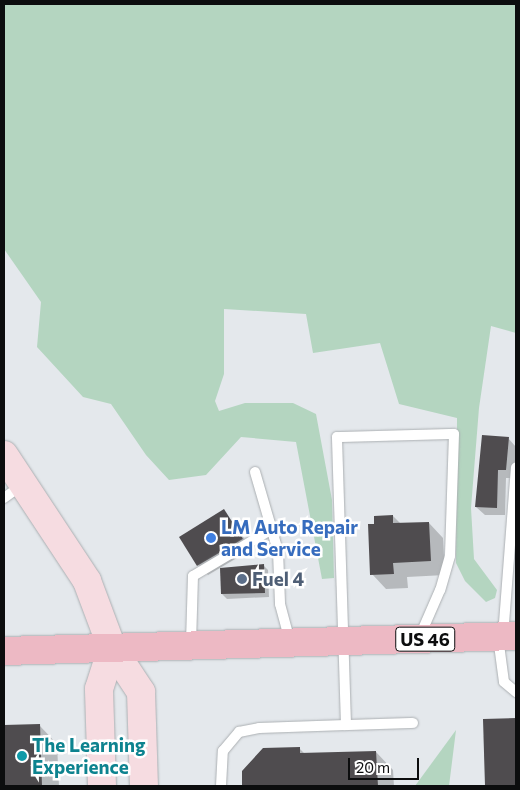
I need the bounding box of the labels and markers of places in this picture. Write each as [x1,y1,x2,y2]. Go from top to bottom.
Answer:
place label: LM Auto Repair and Service [221,516,358,560]
marker: LM Auto Repair and Service [205,532,217,544]
place label: Fuel 4 [252,568,304,590]
marker: Fuel 4 [236,573,248,585]
place label: The Learning Experience [32,734,145,778]
marker: The Learning Experience [16,750,28,762]

